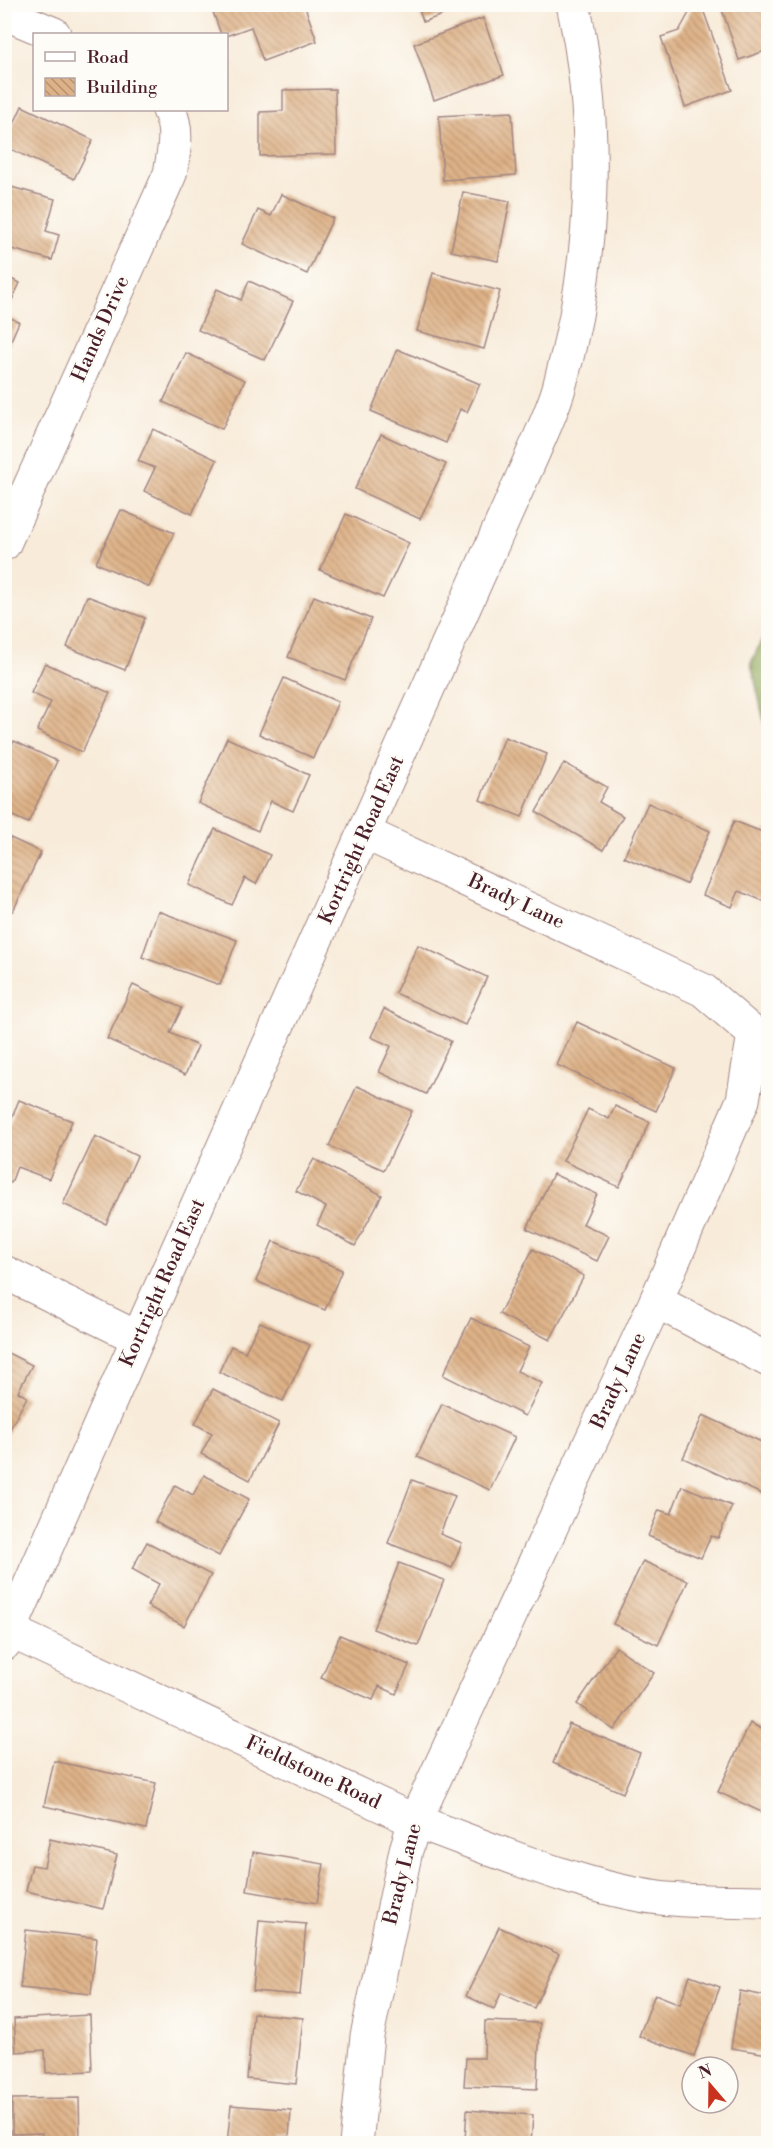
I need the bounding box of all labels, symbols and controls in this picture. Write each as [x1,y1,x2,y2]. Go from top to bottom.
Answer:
legend [33,33,228,111]
text: Road [87,46,130,69]
text: Building [86,76,158,99]
street label: Hands Drive [67,272,135,386]
street label: Kortright Road East [314,752,410,928]
street label: Brady Lane [463,868,568,935]
street label: Kortright Road East [115,1195,211,1371]
street label: Brady Lane [585,1329,652,1434]
street label: Fieldstone Road [241,1731,385,1816]
street label: Brady Lane [378,1821,428,1928]
north arrow [680,2055,740,2115]
text: N [696,2060,715,2083]

